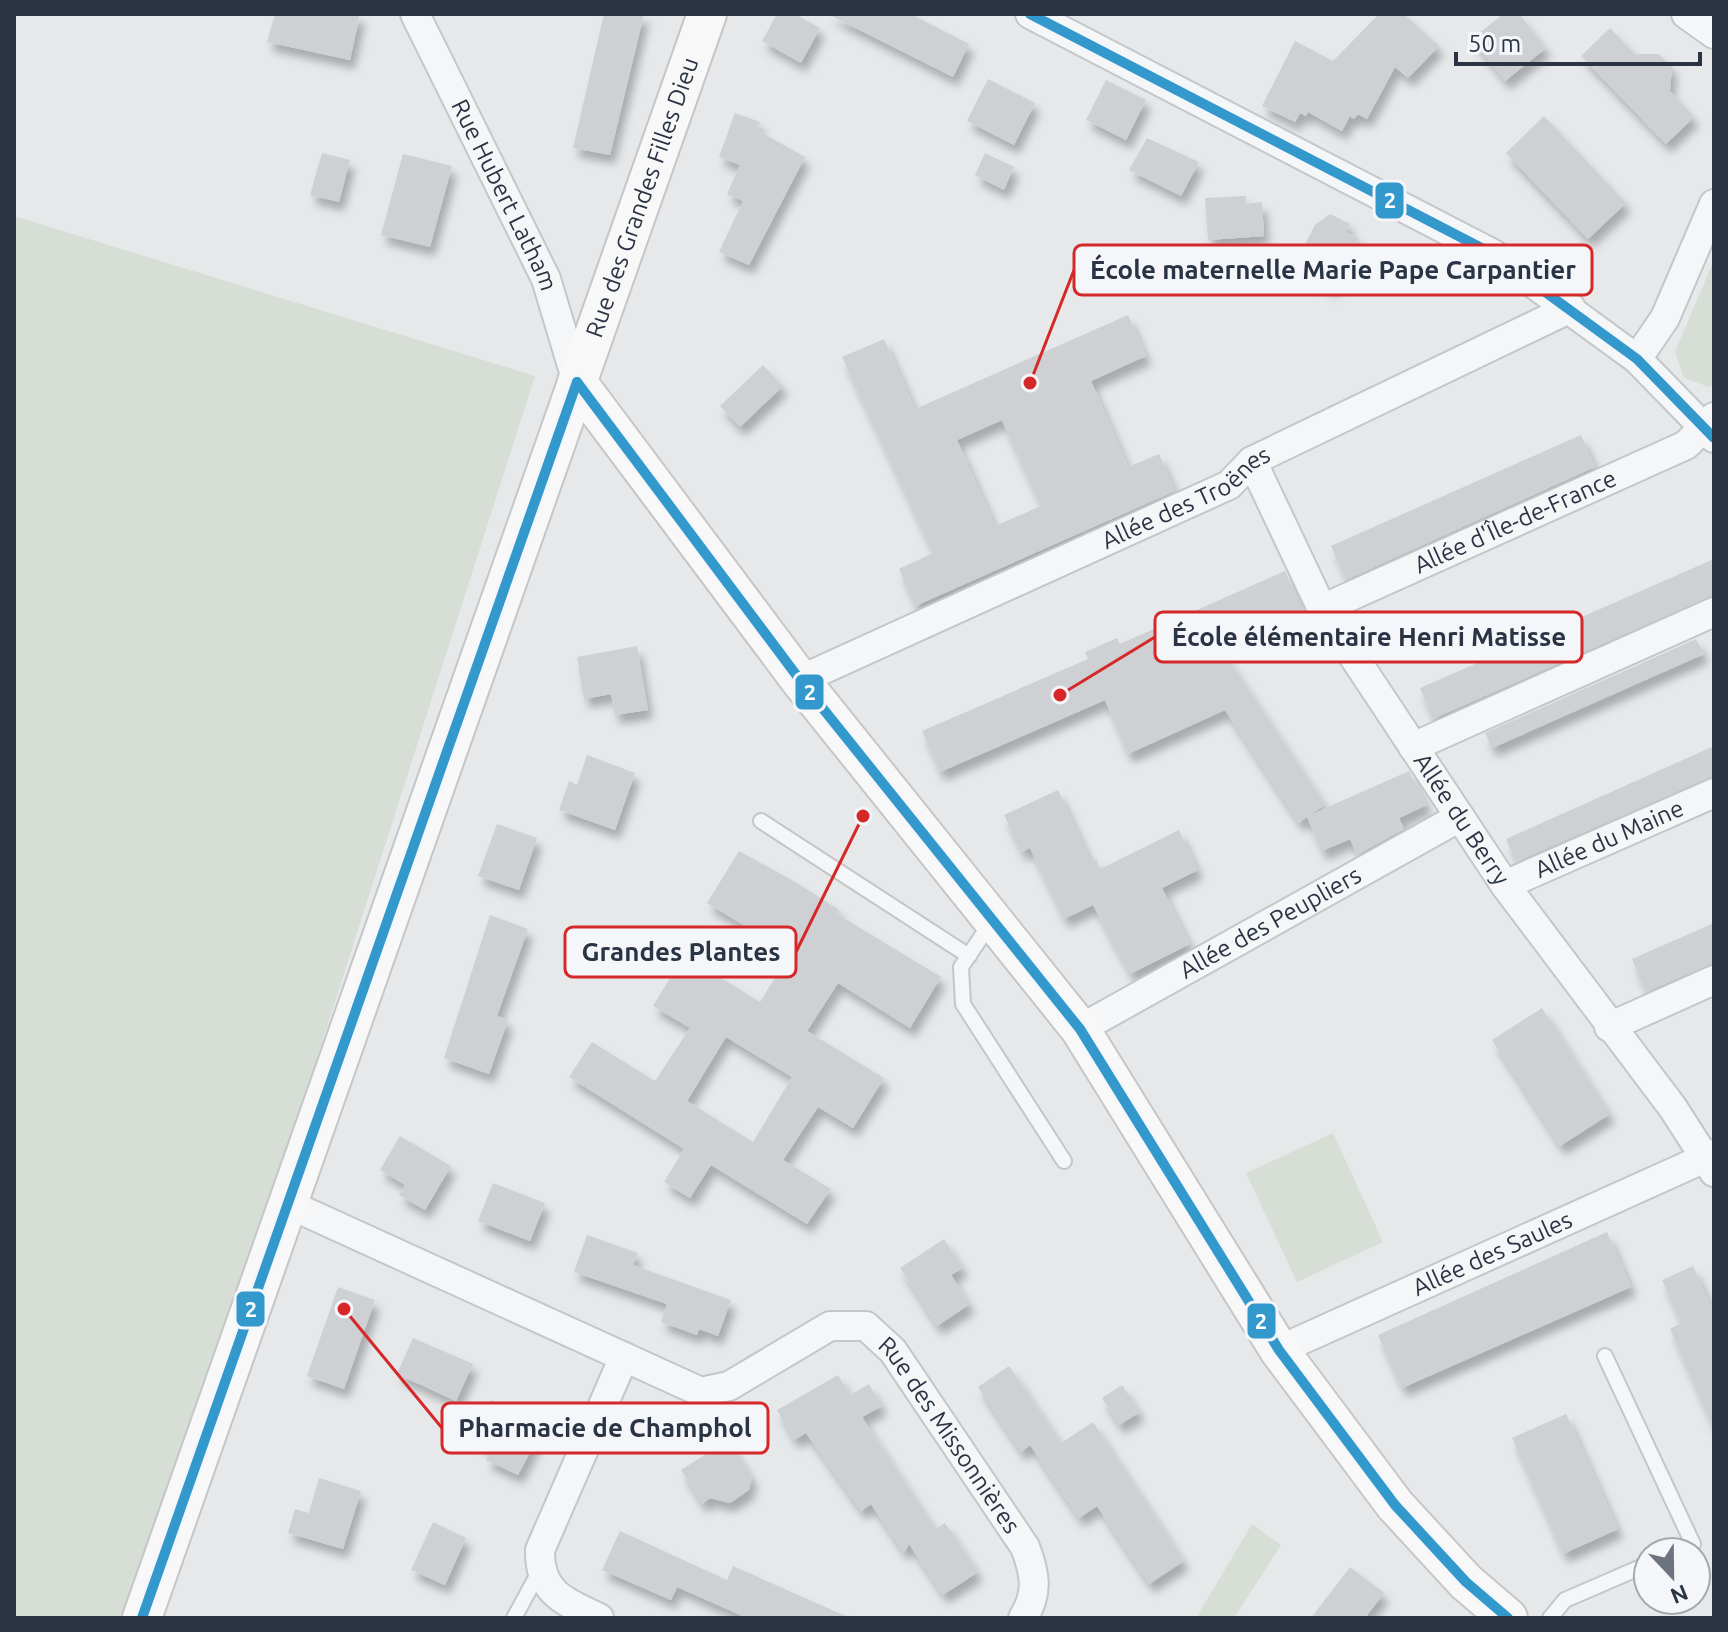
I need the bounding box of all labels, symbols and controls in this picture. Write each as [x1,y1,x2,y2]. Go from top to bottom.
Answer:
scale bar [1456,16,1700,66]
text: 50 m [1468,30,1521,57]
street label: Rue des Grandes Filles Dieu [580,54,704,341]
street label: Rue Hubert Latham [446,95,563,294]
line badge: 2 [1374,181,1405,220]
text: 2 [1384,187,1396,212]
callout: École maternelle Marie Pape Carpantier [1074,245,1592,295]
text: École maternelle Marie Pape Carpantier [1090,254,1576,284]
street label: Allée des Troënes [1097,440,1274,554]
street label: Allée d'Île-de-France [1410,464,1620,579]
callout: École élémentaire Henri Matisse [1155,612,1582,662]
text: École élémentaire Henri Matisse [1172,621,1566,651]
line badge: 2 [794,673,825,711]
text: 2 [804,679,816,704]
street label: Allée du Berry [1409,748,1515,890]
street label: Allée du Maine [1531,794,1688,883]
street label: Allée des Peupliers [1175,861,1365,984]
callout: Grandes Plantes [565,927,796,977]
text: Grandes Plantes [582,937,780,966]
street label: Allée des Saules [1408,1206,1576,1301]
line badge: 2 [235,1290,266,1328]
text: 2 [245,1296,257,1321]
line badge: 2 [1246,1302,1277,1340]
text: 2 [1255,1308,1267,1333]
street label: Rue des Missonnières [873,1331,1026,1538]
callout: Pharmacie de Champhol [442,1403,768,1453]
text: Pharmacie de Champhol [458,1413,752,1442]
north arrow [1632,1536,1712,1616]
text: N [1667,1580,1692,1610]

